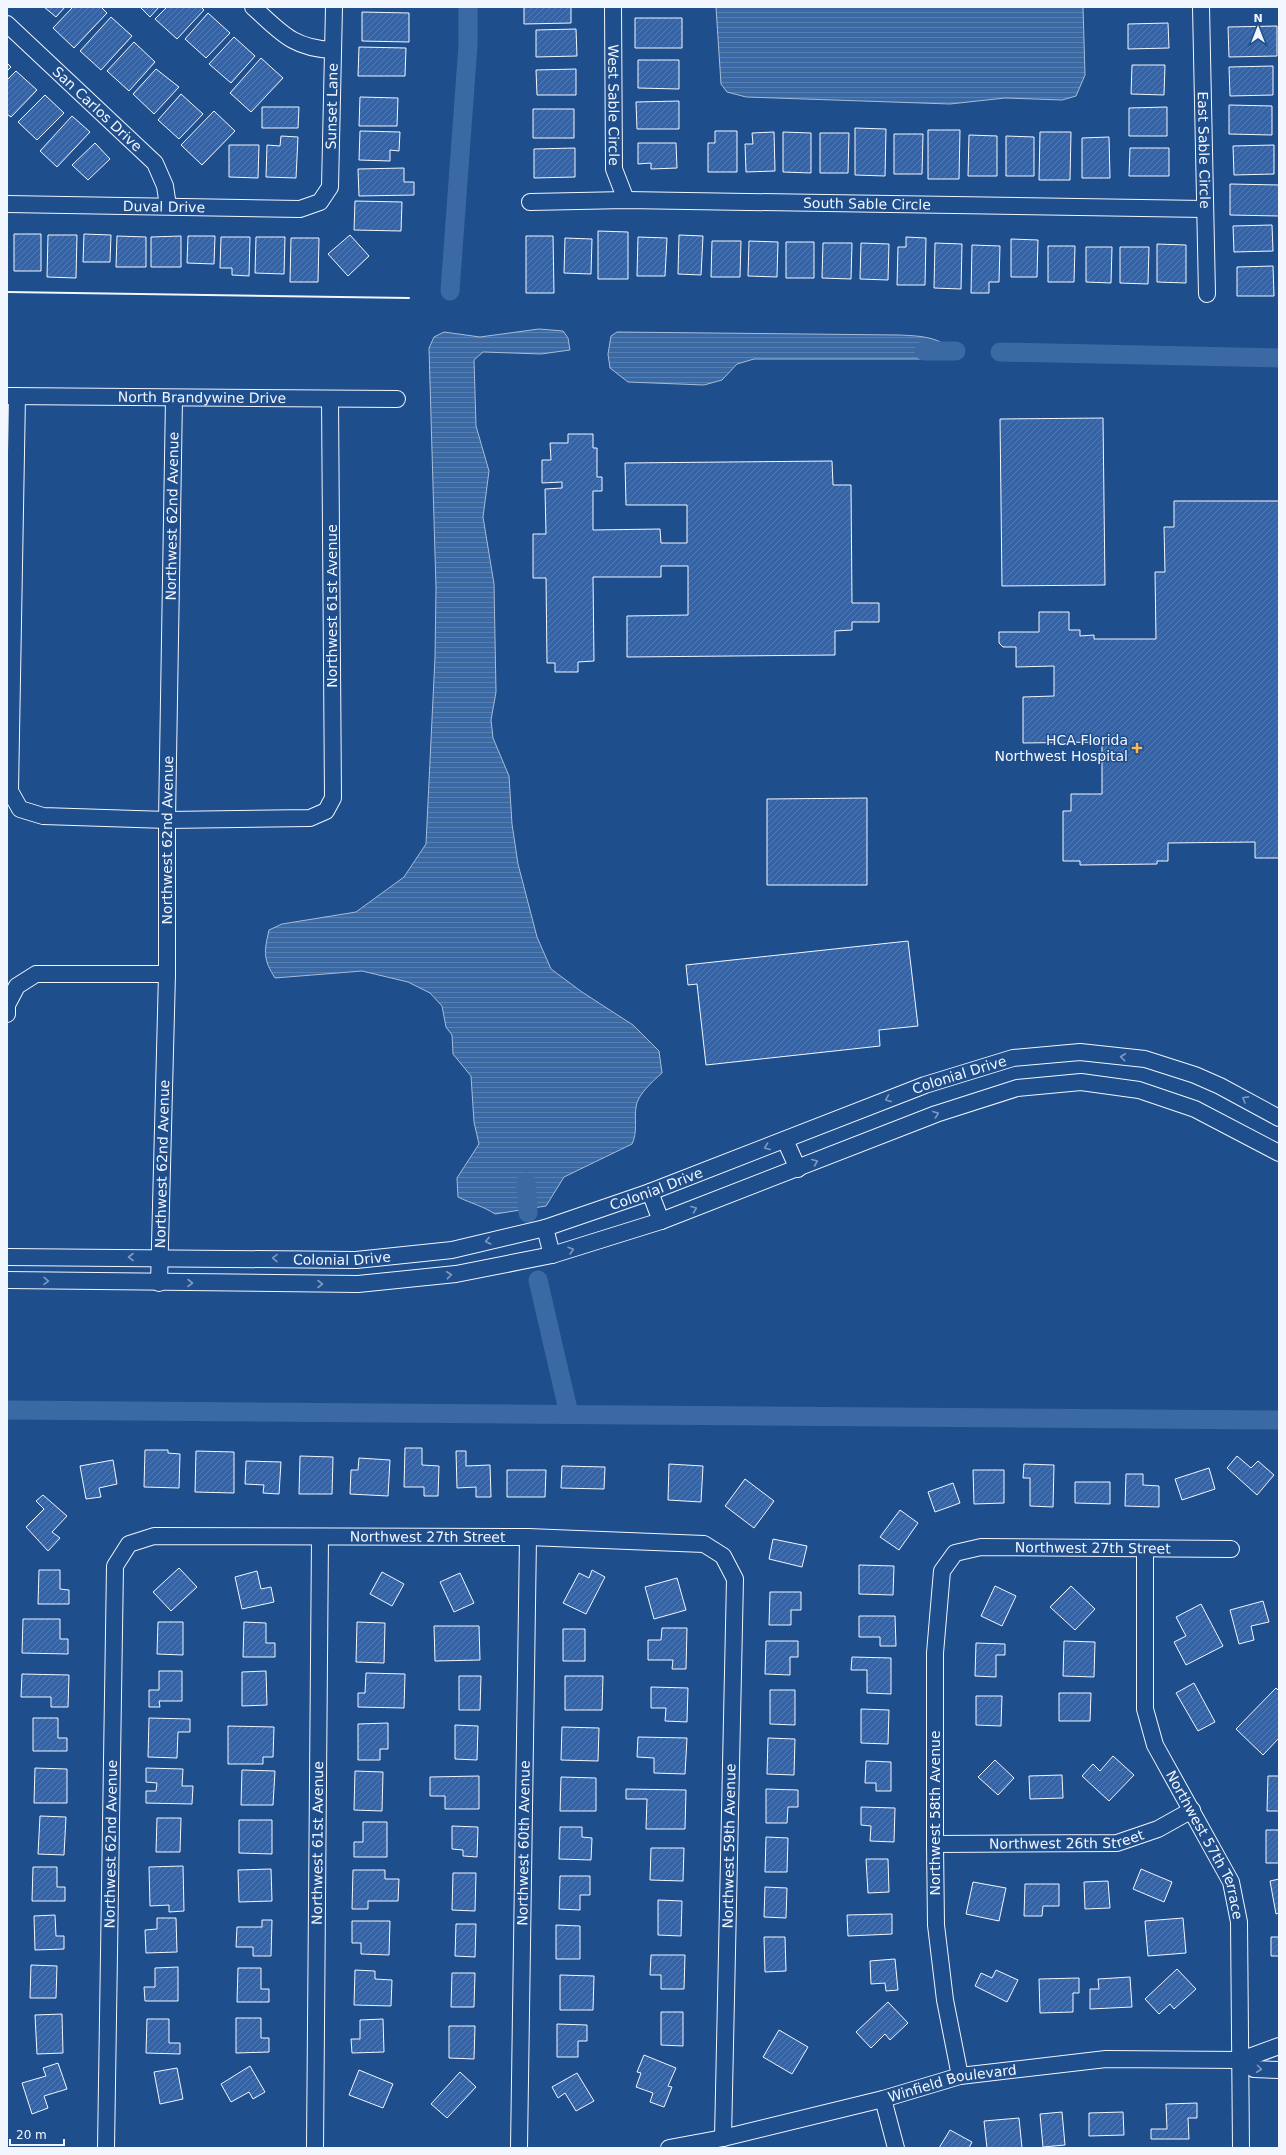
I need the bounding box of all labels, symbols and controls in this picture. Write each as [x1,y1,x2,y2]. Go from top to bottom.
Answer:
north arrow [1238,8,1278,48]
text: N [1253,12,1263,25]
street label: West Sable Circle [605,44,622,166]
street label: San Carlos Drive [49,63,145,155]
street label: Sunset Lane [323,63,341,150]
street label: East Sable Circle [1195,91,1213,209]
street label: South Sable Circle [803,195,931,213]
street label: Duval Drive [123,198,205,215]
street label: North Brandywine Drive [118,389,286,406]
street label: Northwest 62nd Avenue [163,432,181,601]
street label: Northwest 61st Avenue [324,524,340,688]
place label: HCA Florida Northwest Hospital [994,732,1128,764]
marker: HCA Florida Northwest Hospital [1131,742,1143,754]
street label: Northwest 62nd Avenue [159,756,176,924]
street label: Colonial Drive [910,1052,1008,1097]
one-way arrow [1120,1053,1126,1062]
street label: Northwest 62nd Avenue [152,1080,172,1249]
one-way arrow [885,1095,892,1103]
one-way arrow [1242,1097,1249,1104]
one-way arrow [933,1111,940,1119]
one-way arrow [764,1143,771,1151]
one-way arrow [811,1159,819,1167]
street label: Colonial Drive [608,1164,705,1213]
one-way arrow [690,1205,697,1213]
one-way arrow [485,1237,491,1245]
one-way arrow [567,1246,574,1254]
street label: Colonial Drive [293,1248,392,1268]
one-way arrow [128,1253,134,1261]
one-way arrow [272,1254,278,1263]
one-way arrow [446,1270,453,1279]
one-way arrow [43,1277,49,1285]
one-way arrow [187,1279,193,1287]
one-way arrow [317,1280,323,1288]
street label: Northwest 27th Street [350,1529,506,1545]
street label: Northwest 27th Street [1015,1539,1171,1557]
street label: Northwest 58th Avenue [927,1730,943,1896]
street label: Northwest 62nd Avenue [101,1760,120,1928]
street label: Northwest 60th Avenue [514,1760,533,1926]
street label: Northwest 61st Avenue [309,1761,326,1925]
street label: Northwest 59th Avenue [720,1763,738,1929]
street label: Northwest 57th Terrace [1163,1768,1246,1921]
street label: Northwest 26th Street [989,1826,1146,1852]
street label: Winfield Boulevard [886,2061,1018,2105]
one-way arrow [1255,2064,1262,2073]
scale bar [10,2121,64,2147]
text: 20 m [16,2128,47,2142]

